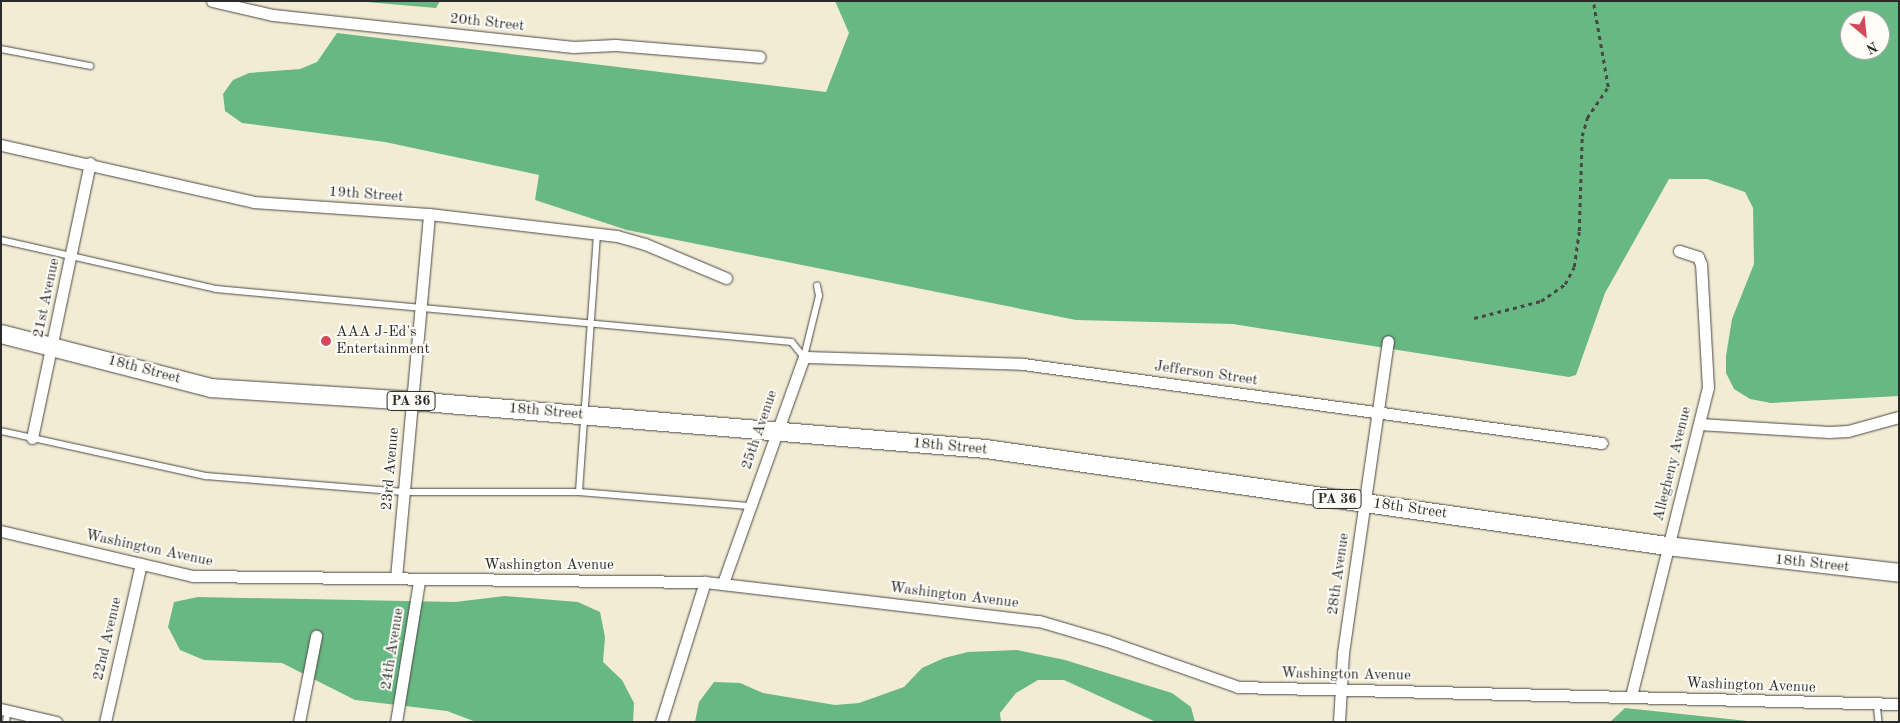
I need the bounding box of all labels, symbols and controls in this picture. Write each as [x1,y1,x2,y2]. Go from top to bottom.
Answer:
street label: 20th Street [449,10,525,36]
north arrow [1840,10,1890,60]
text: N [1864,39,1880,56]
street label: 19th Street [328,183,404,207]
street label: 21st Avenue [30,257,64,339]
place label: AAA J-Ed's Entertainment [336,323,430,358]
marker: AAA J-Ed's Entertainment [320,335,332,347]
street label: 18th Street [106,352,182,388]
street label: Jefferson Street [1153,358,1259,390]
street label: 25th Avenue [738,388,782,472]
road number: PA 36 [386,390,436,412]
street label: 18th Street [508,400,584,424]
street label: Allegheny Avenue [1650,405,1696,523]
street label: 23rd Avenue [378,427,404,511]
street label: 18th Street [912,435,988,459]
road number: PA 36 [1312,488,1362,510]
street label: 18th Street [1372,495,1448,523]
street label: Washington Avenue [84,527,214,571]
street label: 28th Avenue [1324,532,1354,616]
street label: 18th Street [1774,551,1850,577]
street label: Washington Avenue [484,557,614,575]
street label: Washington Avenue [888,579,1020,613]
street label: 22nd Avenue [90,595,126,683]
street label: 24th Avenue [378,607,408,691]
street label: Washington Avenue [1281,665,1411,685]
street label: Washington Avenue [1686,675,1816,697]

